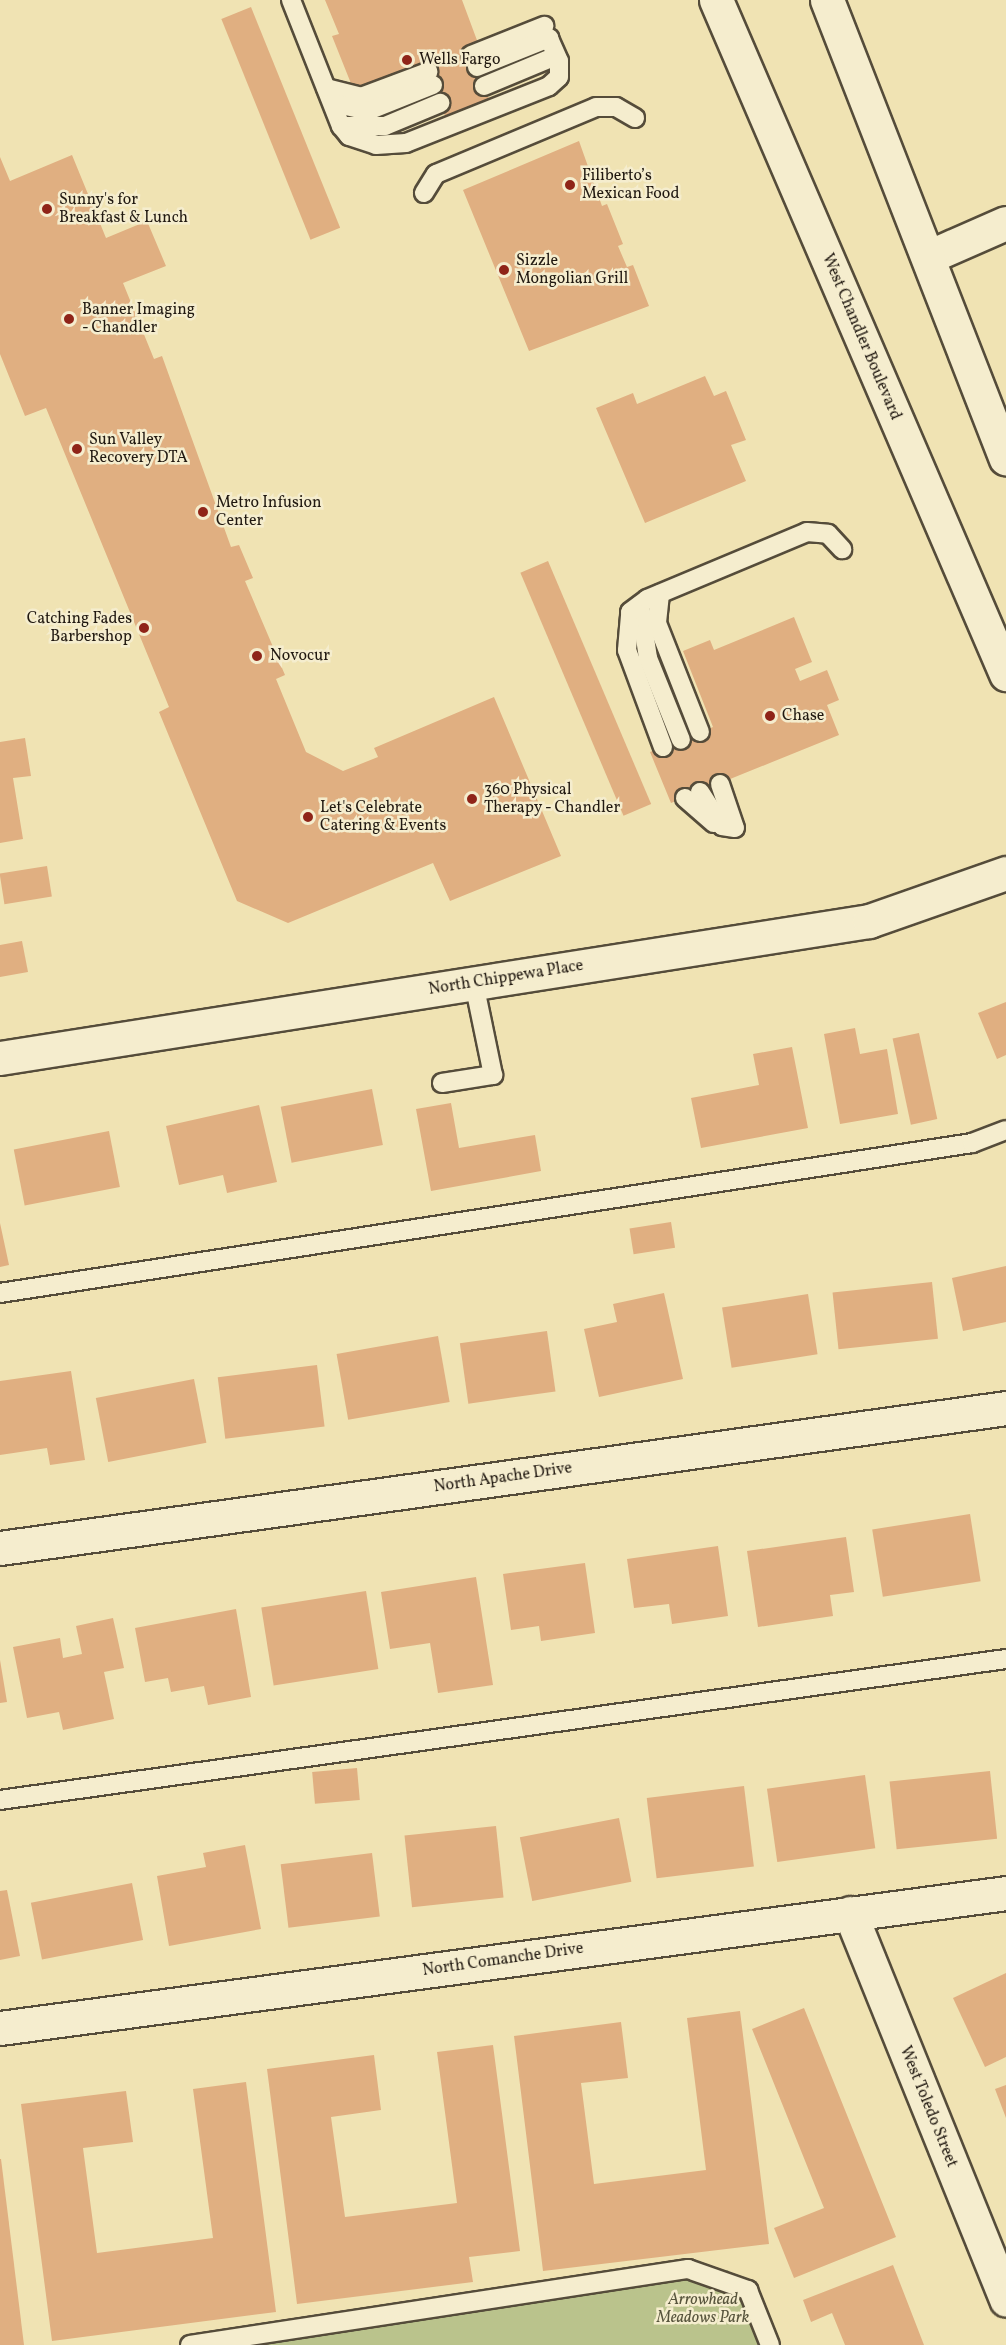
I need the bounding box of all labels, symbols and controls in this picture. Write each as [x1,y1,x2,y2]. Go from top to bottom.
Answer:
place label: Wells Fargo [419,50,501,70]
marker: Wells Fargo [400,53,414,67]
place label: Filiberto’s Mexican Food [582,166,679,204]
marker: Filiberto’s Mexican Food [563,178,577,192]
place label: Sunny's for Breakfast & Lunch [59,190,188,228]
marker: Sunny's for Breakfast & Lunch [40,202,54,216]
place label: Sizzle Mongolian Grill [516,251,628,289]
street label: West Chandler Boulevard [817,251,905,423]
marker: Sizzle Mongolian Grill [497,263,511,277]
place label: Banner Imaging - Chandler [82,300,195,338]
marker: Banner Imaging - Chandler [60,310,78,328]
place label: Sun Valley Recovery DTA [89,430,188,468]
marker: Sun Valley Recovery DTA [70,442,84,456]
place label: Metro Infusion Center [216,493,322,531]
marker: Metro Infusion Center [194,503,212,521]
place label: Catching Fades Barbershop [27,609,132,647]
marker: Catching Fades Barbershop [137,621,151,635]
place label: Novocur [270,646,330,666]
marker: Novocur [248,647,266,665]
place label: Chase [782,706,824,726]
marker: Chase [763,709,777,723]
place label: 360 Physical Therapy - Chandler [484,780,621,818]
marker: 360 Physical Therapy - Chandler [465,792,479,806]
place label: Let's Celebrate Catering & Events [320,798,446,836]
marker: Let's Celebrate Catering & Events [301,810,315,824]
street label: North Chippewa Place [427,956,585,1000]
street label: North Apache Drive [433,1459,573,1497]
street label: North Comanche Drive [421,1939,585,1981]
street label: West Toledo Street [895,2043,961,2171]
park label: Arrowhead Meadows Park [657,2290,749,2328]

